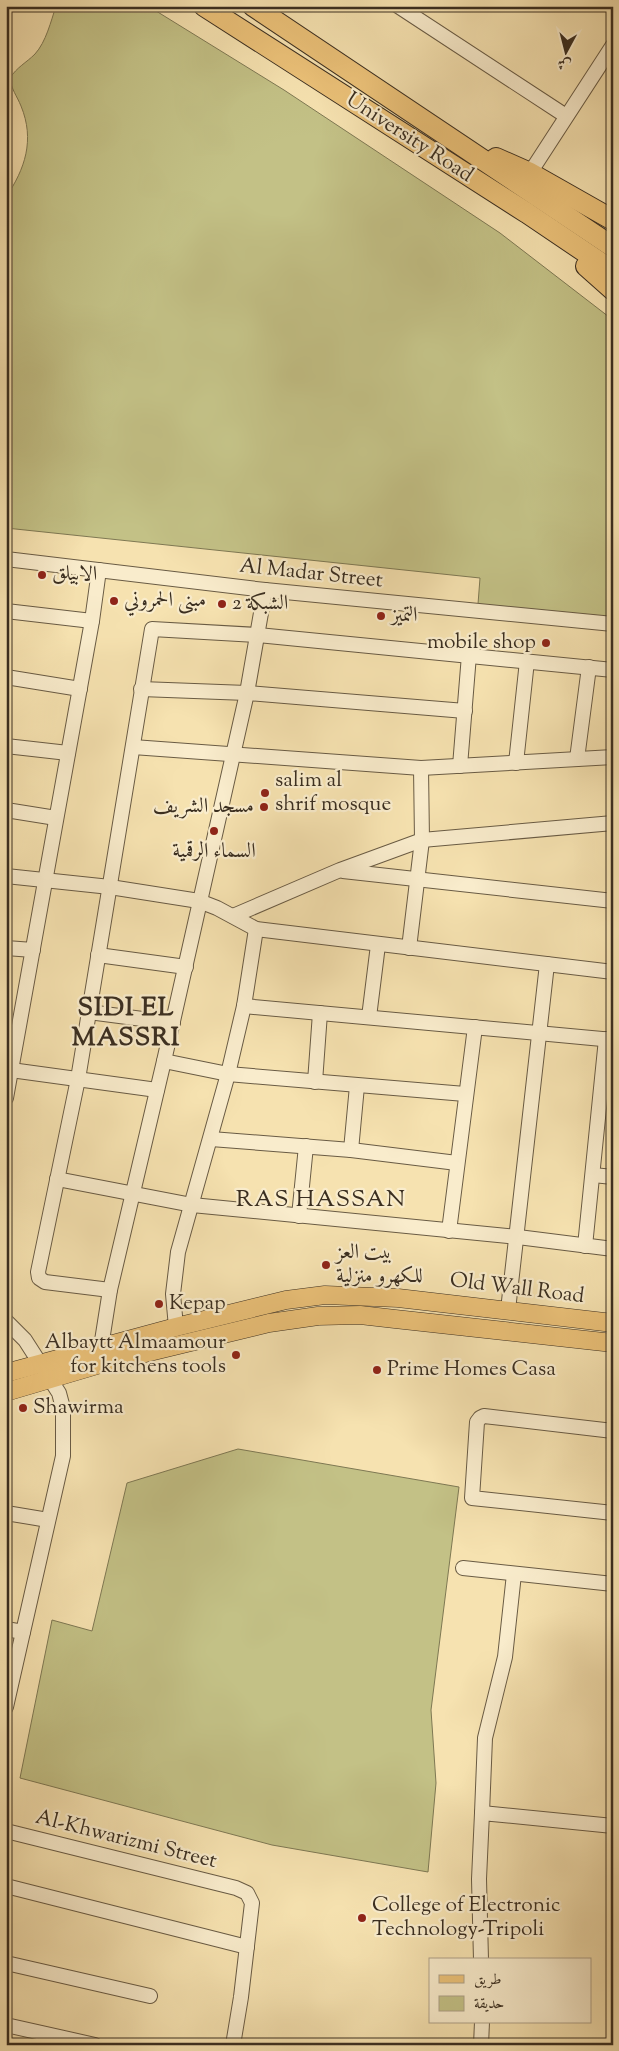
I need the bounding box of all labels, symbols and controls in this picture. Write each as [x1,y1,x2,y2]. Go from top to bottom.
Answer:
north arrow [542,28,592,78]
text: ش [556,52,573,74]
street label: University Road [339,85,479,191]
street label: Al Madar Street [238,552,384,596]
place label: الابيلق [52,560,97,590]
marker: الابيلق [36,569,48,581]
place label: مبنى الحمروني [124,586,206,616]
place label: الشبكة 2 [232,589,288,619]
marker: مبنى الحمروني [108,595,120,607]
marker: الشبكة 2 [216,598,228,610]
place label: التميز [389,601,418,631]
marker: التميز [375,610,387,622]
place label: mobile shop [427,628,536,658]
marker: mobile shop [540,637,552,649]
place label: salim al shrif mosque [275,766,391,820]
marker: salim al shrif mosque [259,787,271,799]
place label: مسجد الشريف [153,792,254,822]
marker: مسجد الشريف [258,801,270,813]
marker: السماء الرقمية [208,825,220,837]
place label: السماء الرقمية [172,837,256,867]
district label: SIDI EL MASSRI [72,990,180,1057]
district label: RAS HASSAN [236,1183,406,1217]
place label: بيت العز للكهرو منزلية [334,1238,423,1292]
marker: بيت العز للكهرو منزلية [320,1259,332,1271]
street label: Old Wall Road [448,1266,586,1312]
place label: Kepap [169,1289,226,1319]
marker: Kepap [153,1298,165,1310]
place label: Albaytt Almaamour for kitchens tools [45,1328,226,1382]
marker: Albaytt Almaamour for kitchens tools [230,1349,242,1361]
place label: Prime Homes Casa [387,1355,556,1385]
marker: Prime Homes Casa [371,1364,383,1376]
place label: Shawirma [33,1393,124,1423]
marker: Shawirma [17,1402,29,1414]
street label: Al-Khwarizmi Street [32,1803,220,1877]
place label: College of Electronic Technology-Tripoli [372,1891,560,1945]
marker: College of Electronic Technology-Tripoli [356,1912,368,1924]
legend [429,1958,592,2024]
text: طريق [474,1970,501,1991]
text: حديقة [474,1994,504,2015]

